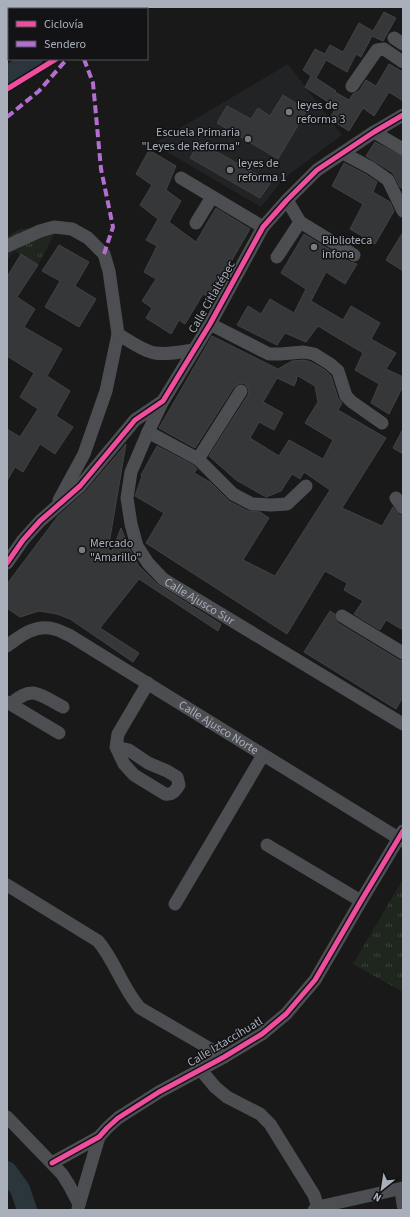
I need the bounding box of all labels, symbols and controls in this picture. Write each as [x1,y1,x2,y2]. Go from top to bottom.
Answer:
legend [8,8,148,60]
text: Ciclovía [44,16,83,33]
text: Sendero [44,36,86,53]
place label: leyes de reforma 3 [297,97,345,128]
marker: leyes de reforma 3 [284,107,294,117]
place label: Escuela Primaria "Leyes de Reforma" [141,124,240,155]
marker: Escuela Primaria "Leyes de Reforma" [243,134,253,144]
place label: leyes de reforma 1 [238,155,286,186]
marker: leyes de reforma 1 [225,165,235,175]
place label: Biblioteca infona [322,232,372,263]
marker: Biblioteca infona [309,242,319,252]
street label: Calle Citlaltépec [184,257,240,336]
place label: Mercado "Amarillo" [90,535,141,566]
marker: Mercado "Amarillo" [77,545,87,555]
street label: Calle Ajusco Sur [161,573,239,629]
street label: Calle Ajusco Norte [175,696,262,758]
street label: Calle Iztaccíhuatl [184,1013,266,1071]
north arrow [362,1169,402,1209]
text: N [370,1189,384,1206]

